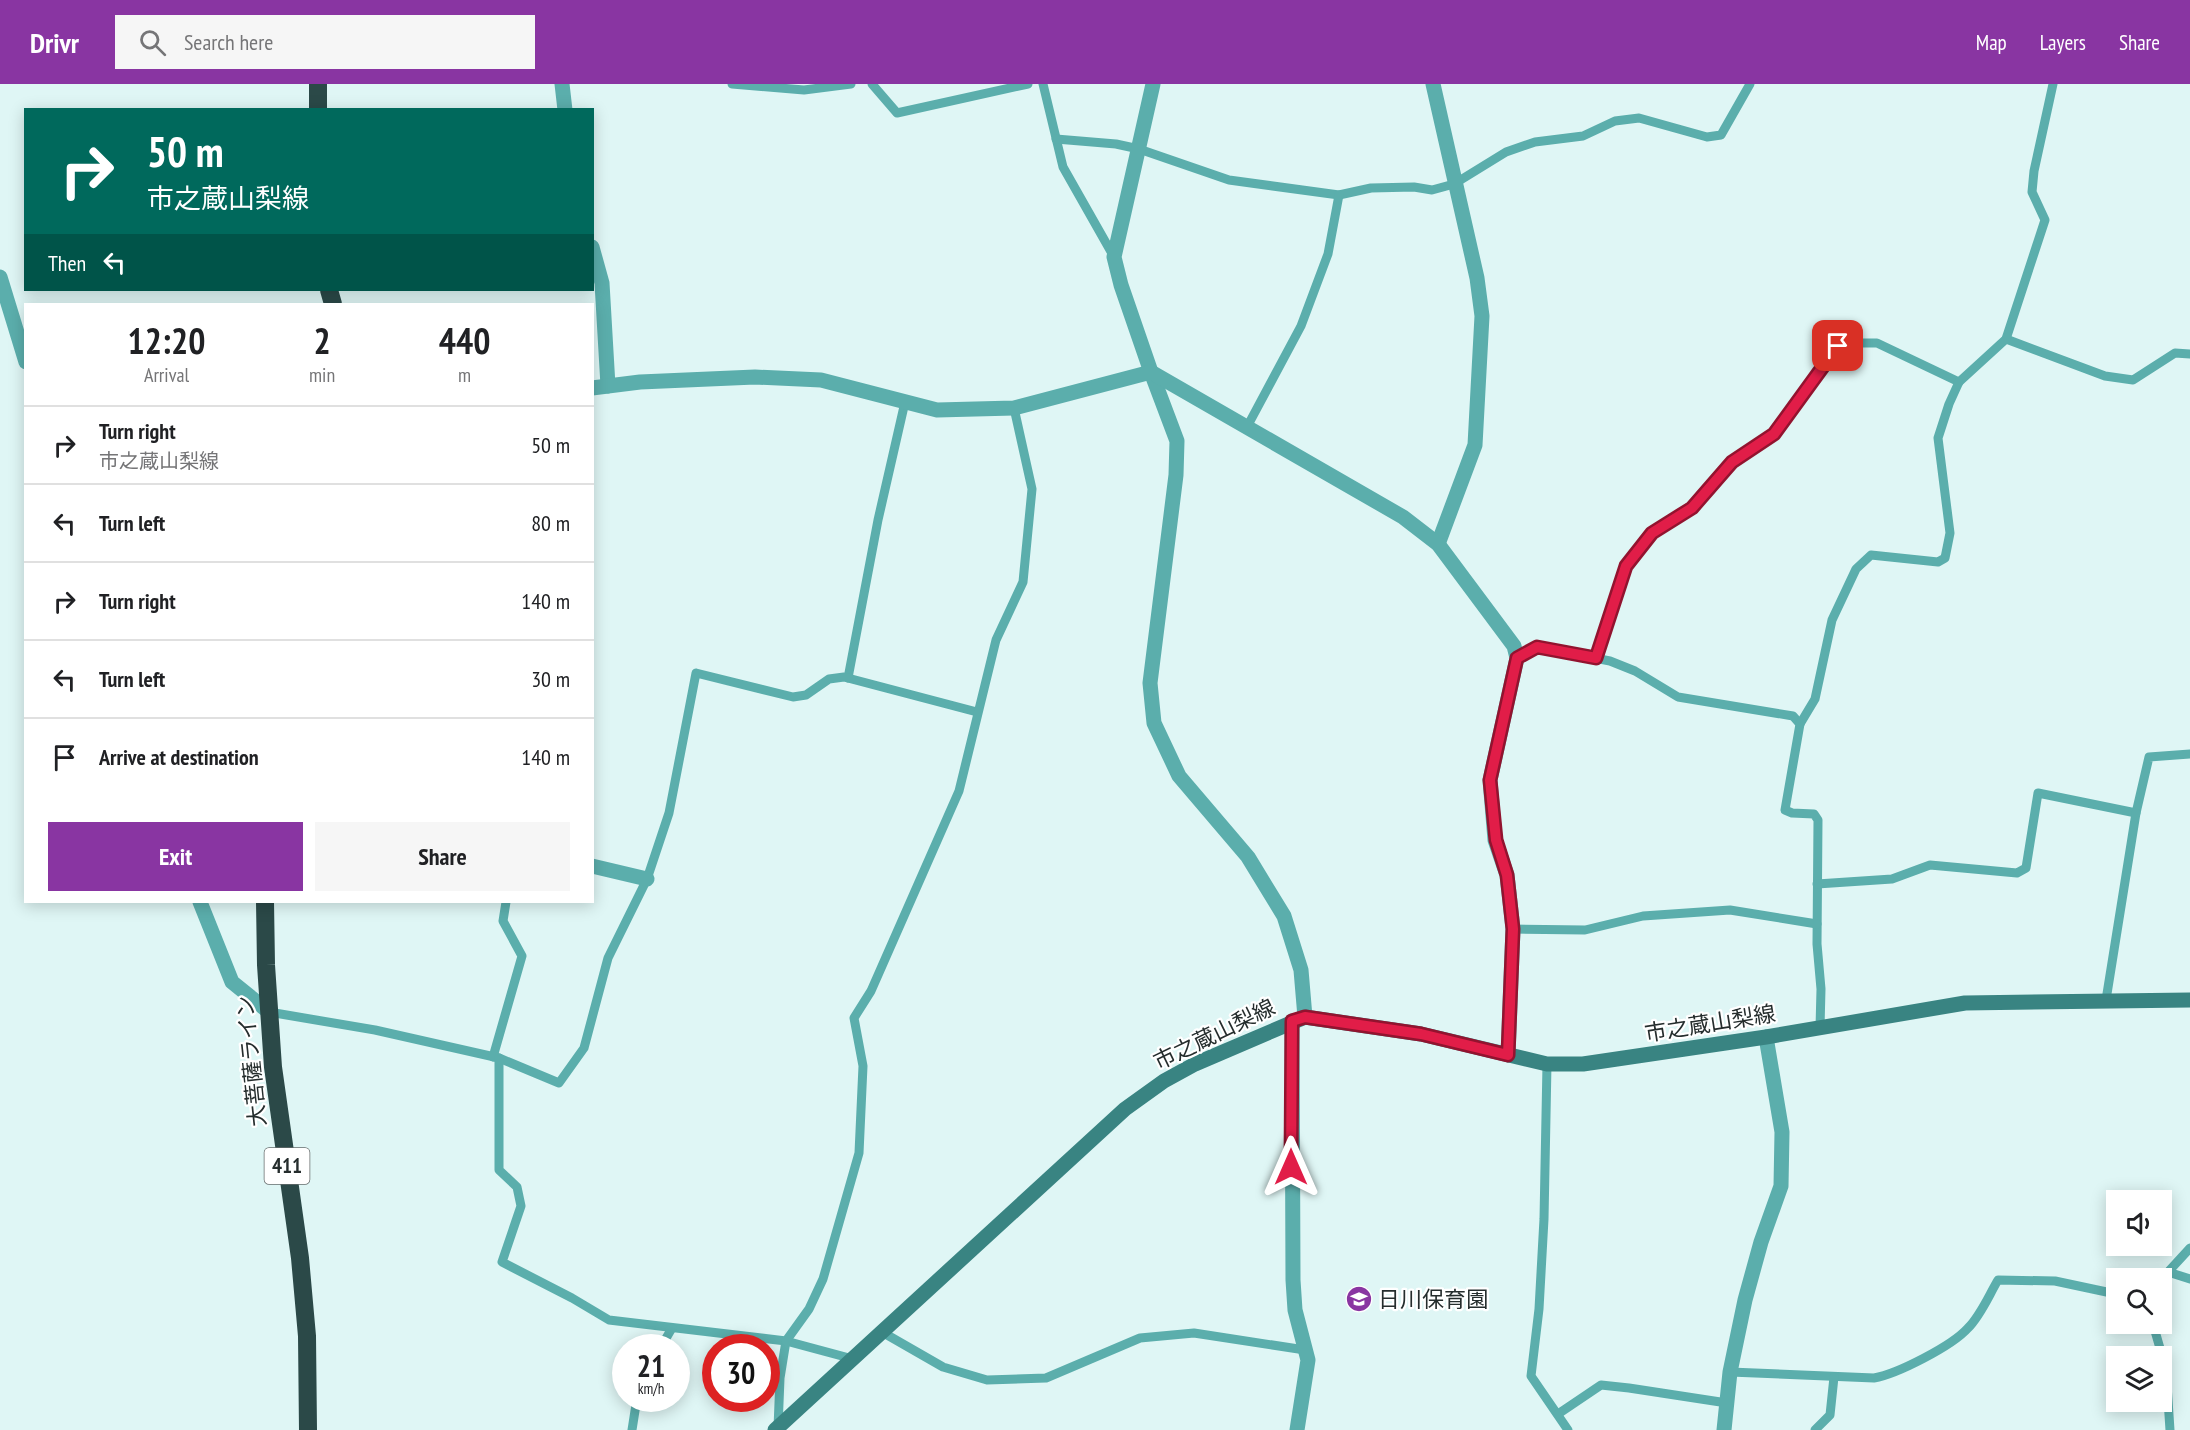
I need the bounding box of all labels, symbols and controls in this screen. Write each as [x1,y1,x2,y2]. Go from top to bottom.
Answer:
search box [115,15,535,69]
text: Drivr [30,24,79,61]
icon: search [136,26,169,59]
text: Search here [184,28,273,56]
text: Map [1976,29,2007,56]
text: Layers [2040,29,2086,56]
text: Share [2119,29,2160,56]
text: 50 m [147,124,224,179]
icon: right [48,132,126,210]
text: 市之蔵山梨線 [147,181,309,215]
icon: left [98,246,131,279]
text: Then [48,249,86,277]
text: 12:20 [128,317,205,364]
text: 2 [313,317,331,364]
text: 440 [439,317,490,364]
pin [1812,320,1863,371]
icon: arrive [1821,329,1854,362]
text: Arrival [144,362,189,388]
text: min [309,362,335,388]
text: m [458,362,471,388]
text: Turn right [99,417,176,445]
icon: right [48,429,81,462]
text: 50 m [531,431,570,459]
text: 市之蔵山梨線 [99,448,219,474]
icon: left [48,507,81,540]
text: Turn left [99,509,165,537]
text: 80 m [531,509,570,537]
icon: right [48,585,81,618]
text: Turn right [99,587,176,615]
text: 140 m [521,587,570,615]
icon: left [48,663,81,696]
text: Turn left [99,665,165,693]
text: 30 m [531,665,570,693]
icon: arrive [48,741,81,774]
text: Arrive at destination [99,743,259,771]
text: 140 m [521,743,570,771]
button: Exit [48,822,303,891]
button: Share [315,822,570,891]
street label: 市之蔵山梨線 [1149,992,1279,1076]
street label: 大菩薩ライン [230,994,272,1128]
street label: 市之蔵山梨線 [1643,999,1777,1047]
position arrow [1259,1135,1323,1199]
road number: 411 [264,1148,310,1184]
map controls [2106,1190,2172,1412]
button: sound [2106,1190,2172,1256]
button: search [2106,1268,2172,1334]
school or university icon: 日川保育園 [1344,1284,1374,1314]
place label: 日川保育園 [1378,1285,1488,1313]
speed limit sign: 30 [702,1334,780,1412]
text: 21 [637,1346,665,1385]
button: layers [2106,1346,2172,1412]
text: km/h [638,1379,664,1398]

